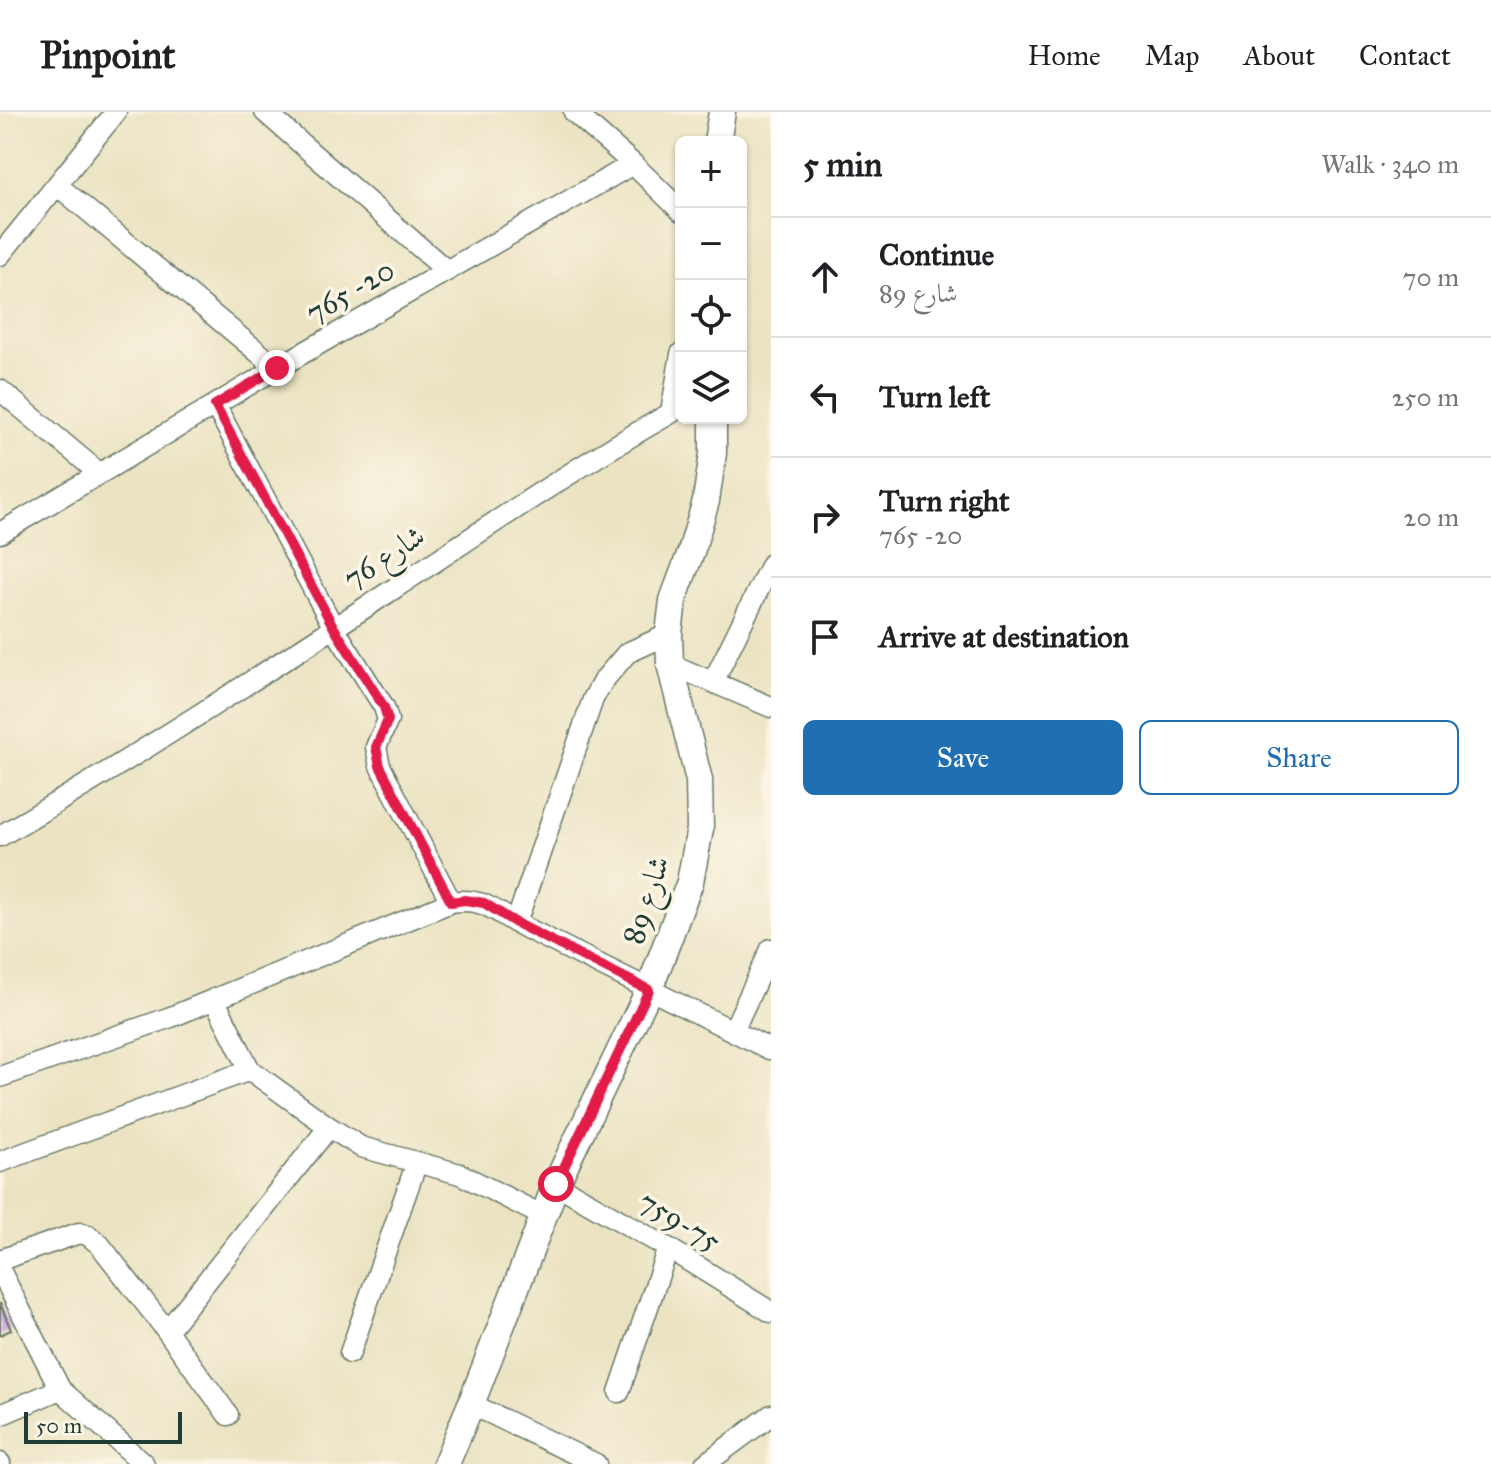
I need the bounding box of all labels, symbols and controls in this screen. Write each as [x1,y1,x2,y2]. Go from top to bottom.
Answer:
text: Pinpoint [40,32,176,78]
text: Home [1028,38,1101,73]
text: Map [1145,38,1199,73]
text: About [1243,38,1315,73]
text: Contact [1359,38,1451,73]
map controls [675,136,747,424]
button: + [675,136,747,208]
text: 5 min [803,144,882,185]
text: Walk · 340 m [1321,148,1459,180]
button: − [675,208,747,280]
text: Continue [879,237,994,273]
street label: 765 -20 [299,251,401,331]
icon: ahead [803,255,847,299]
text: 70 m [1403,261,1459,293]
text: شارع 89 [879,277,958,309]
button: locate [675,280,747,352]
route end [259,350,295,386]
button: layers [675,352,747,424]
icon: left [803,375,847,419]
text: Turn left [879,379,990,415]
text: 250 m [1392,381,1459,413]
text: Turn right [879,483,1010,519]
icon: right [803,495,847,539]
text: 20 m [1404,501,1459,533]
street label: شارع 76 [337,517,435,602]
text: 765 -20 [879,519,962,551]
icon: arrive [803,615,847,659]
text: Arrive at destination [879,619,1129,655]
button: Save [803,720,1123,795]
button: Share [1139,720,1459,795]
street label: شارع 89 [615,851,684,951]
route start [538,1166,574,1202]
street label: 759-75 [632,1183,727,1260]
scale bar [24,1408,182,1444]
text: 50 m [36,1412,82,1439]

